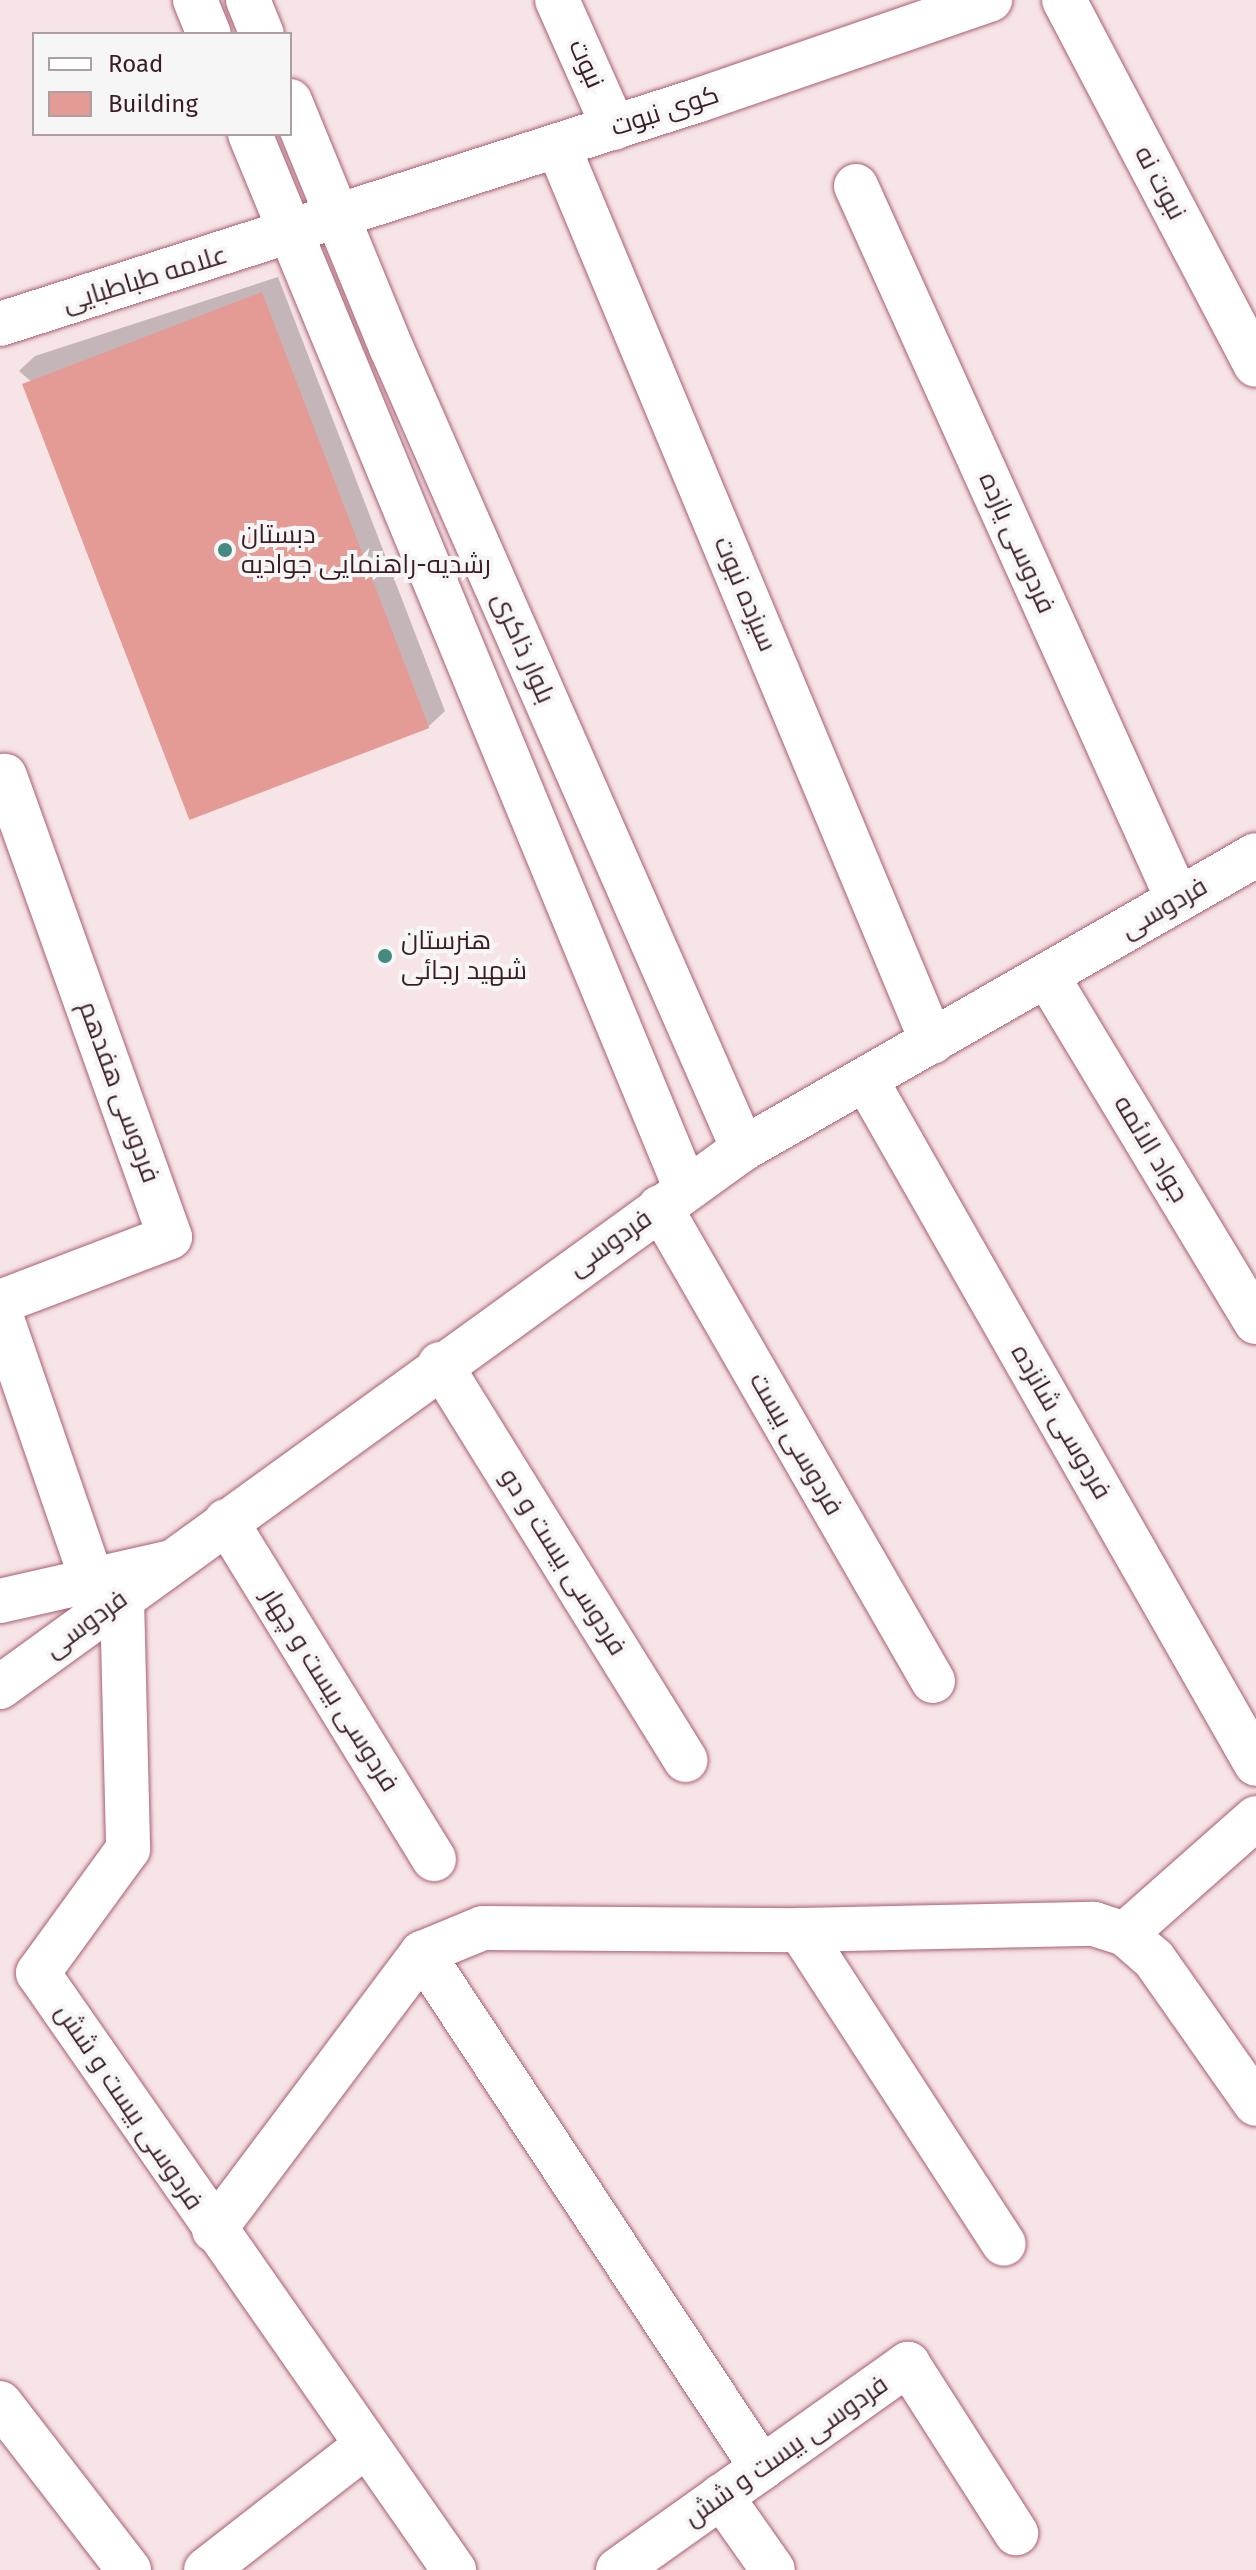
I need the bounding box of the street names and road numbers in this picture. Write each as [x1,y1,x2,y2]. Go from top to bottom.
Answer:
street label: نبوت [562,35,610,93]
street label: کوی نبوت [607,79,723,143]
street label: نبوت نه [1128,141,1192,225]
street label: علامه طباطبایی [59,239,231,319]
street label: فردوسی یازده [972,468,1062,618]
street label: سیزده نبوت [707,532,783,656]
street label: بلوار ذاکری [485,588,561,708]
street label: فردوسی [1115,871,1213,945]
street label: فردوسی هفدهم [72,997,166,1187]
street label: جواد الائمه [1107,1090,1195,1208]
street label: فردوسی [562,1203,658,1283]
street label: فردوسی شانزده [1004,1339,1118,1505]
street label: فردوسی بیست [743,1367,849,1521]
street label: فردوسی بیست و دو [493,1463,633,1661]
street label: فردوسی بیست و چهار [255,1583,405,1797]
street label: فردوسی [38,1584,134,1664]
street label: فردوسی بیست و شش [48,1998,210,2216]
street label: فردوسی بیست و شش [678,2369,894,2533]

